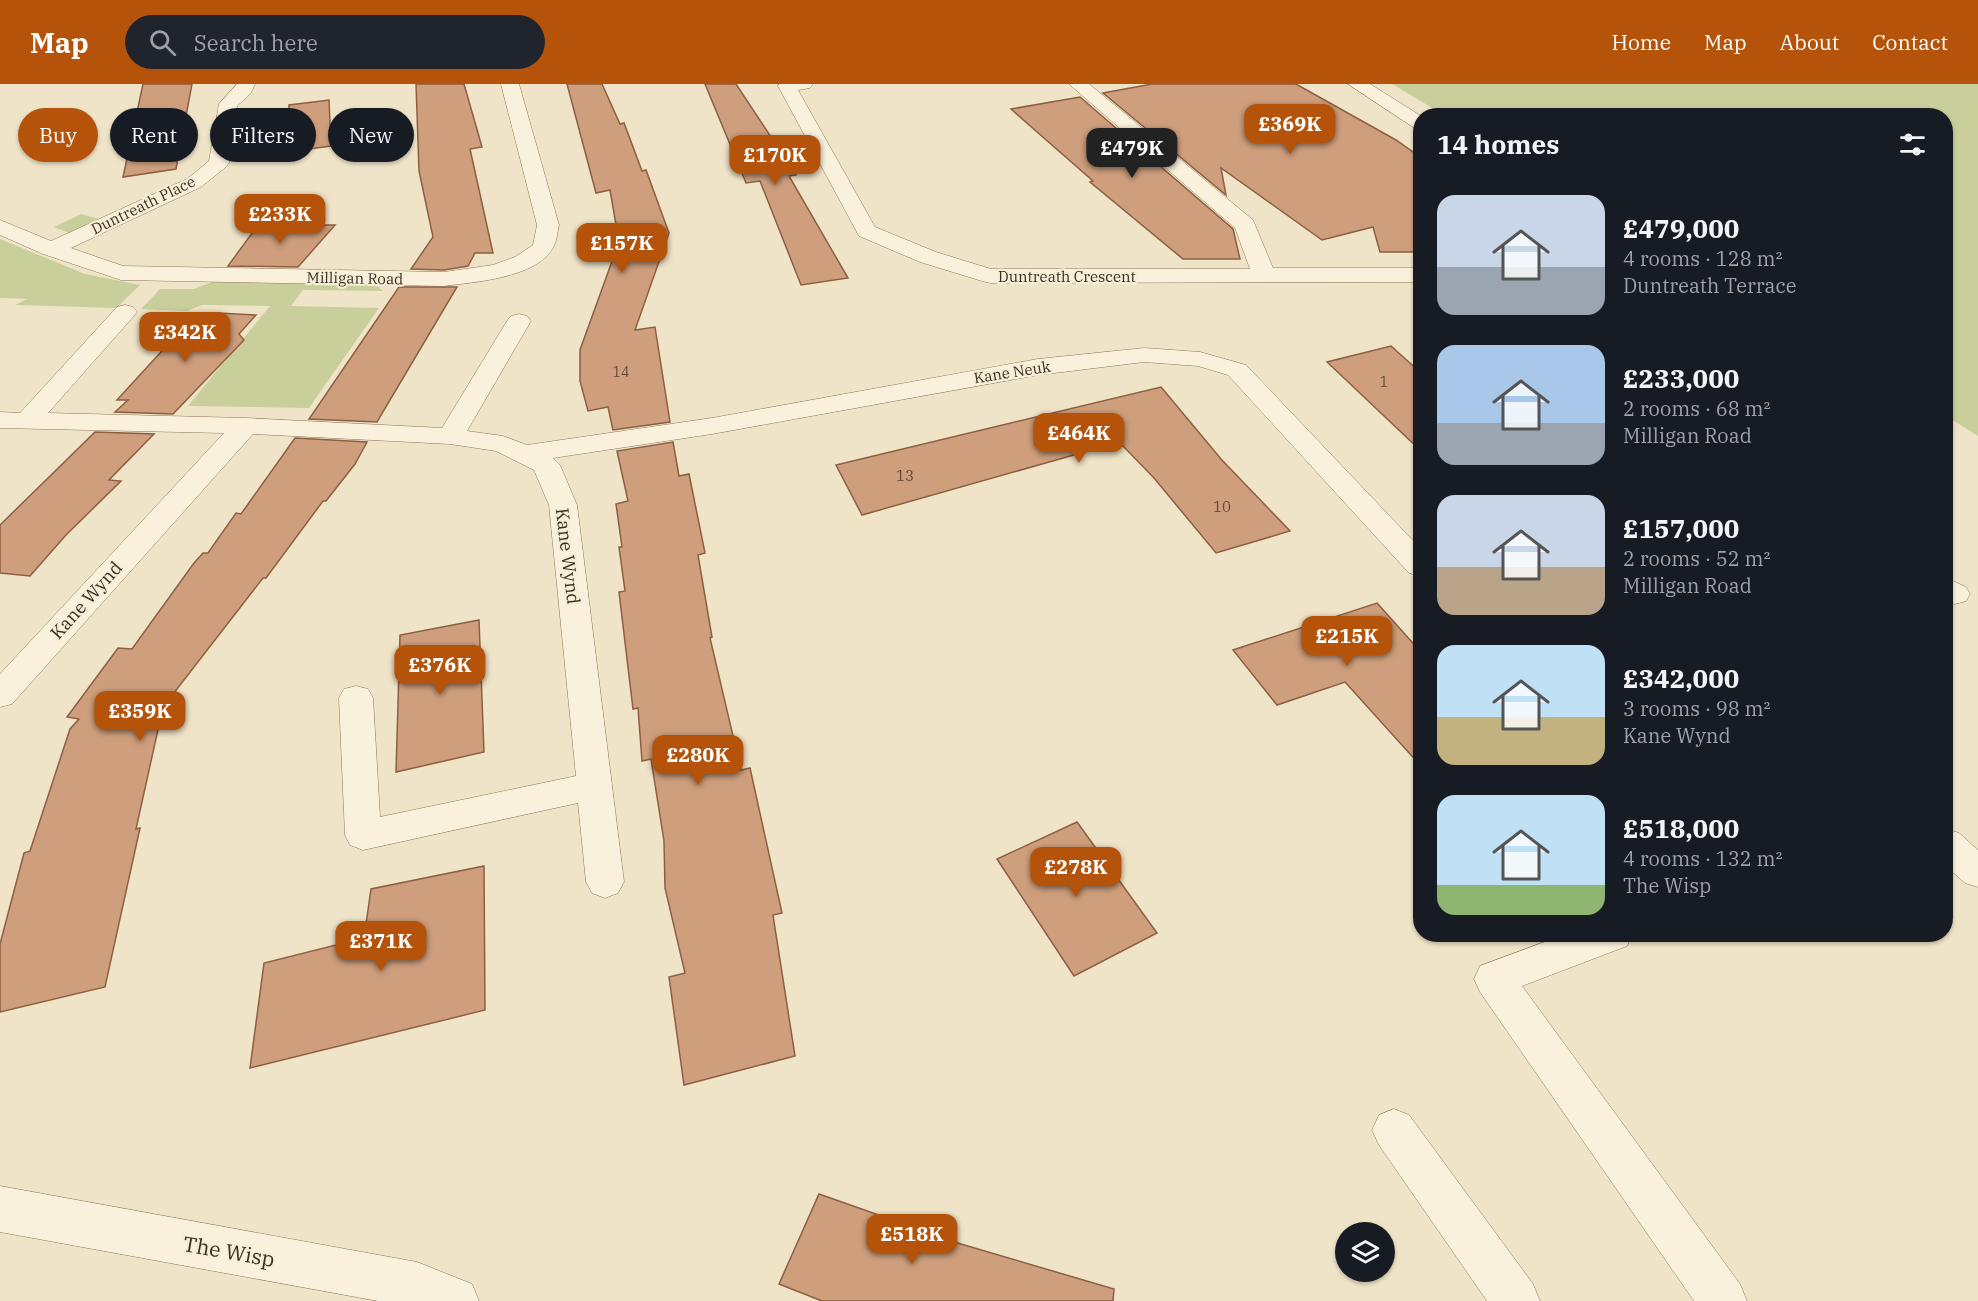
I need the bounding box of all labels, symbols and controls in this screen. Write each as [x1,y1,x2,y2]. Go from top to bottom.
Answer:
search box [125,15,545,69]
text: Map [30,24,89,61]
icon: search [146,26,179,59]
text: Search here [194,28,318,57]
text: Home [1611,28,1671,56]
text: Map [1704,28,1747,56]
text: About [1780,28,1839,56]
text: Contact [1872,28,1948,56]
pin: £369K [1248,104,1332,155]
chip: Buy [18,108,98,162]
chip: Rent [110,108,198,162]
chip: Filters [210,108,316,162]
chip: New [328,108,414,162]
text: £369K [1258,110,1322,137]
text: 14 homes [1437,127,1559,161]
pin: £479K [1090,128,1174,179]
icon: filters [1896,128,1929,161]
text: £479K [1100,134,1164,161]
pin: £170K [733,135,817,186]
text: £170K [743,141,807,168]
street label: Duntreath Place [88,172,198,238]
pin: £233K [238,194,322,245]
text: £233K [248,200,312,227]
text: £479,000 [1623,211,1739,245]
icon: home [1485,219,1557,291]
pin: £157K [580,223,664,274]
text: £157K [590,229,654,256]
text: 4 rooms · 128 m² [1623,245,1782,272]
street label: Duntreath Crescent [998,267,1136,286]
street label: Milligan Road [306,268,404,288]
text: Duntreath Terrace [1623,272,1796,299]
pin: £342K [143,312,227,363]
text: £342K [153,318,217,345]
street label: Kane Neuk [972,357,1052,387]
text: £233,000 [1623,361,1739,395]
house number: 14 [613,363,629,381]
icon: home [1485,369,1557,441]
house number: 1 [1380,373,1388,391]
text: 2 rooms · 68 m² [1623,395,1770,422]
pin: £464K [1037,413,1121,464]
text: £464K [1047,419,1111,446]
text: Milligan Road [1623,422,1752,449]
house number: 13 [896,466,914,485]
house number: 10 [1213,497,1231,516]
street label: Kane Wynd [551,506,585,606]
text: £157,000 [1623,511,1739,545]
icon: home [1485,519,1557,591]
text: 2 rooms · 52 m² [1623,545,1770,572]
street label: Kane Wynd [45,556,127,644]
text: Milligan Road [1623,572,1752,599]
pin: £215K [1305,616,1389,667]
text: £215K [1315,622,1379,649]
pin: £376K [398,645,482,696]
text: £376K [408,651,472,678]
text: £342,000 [1623,661,1739,695]
icon: home [1485,669,1557,741]
pin: £359K [98,691,182,742]
text: 3 rooms · 98 m² [1623,695,1770,722]
text: £359K [108,697,172,724]
text: Kane Wynd [1623,722,1731,749]
pin: £280K [656,735,740,786]
text: £280K [666,741,730,768]
text: £518,000 [1623,811,1739,845]
icon: home [1485,819,1557,891]
text: 4 rooms · 132 m² [1623,845,1782,872]
pin: £278K [1034,847,1118,898]
text: £278K [1044,853,1108,880]
text: The Wisp [1623,872,1711,899]
pin: £371K [339,921,423,972]
text: £371K [349,927,413,954]
pin: £518K [870,1214,954,1265]
text: £518K [880,1220,944,1247]
map controls [1335,1222,1395,1282]
button: layers [1335,1222,1395,1282]
street label: The Wisp [181,1229,277,1273]

